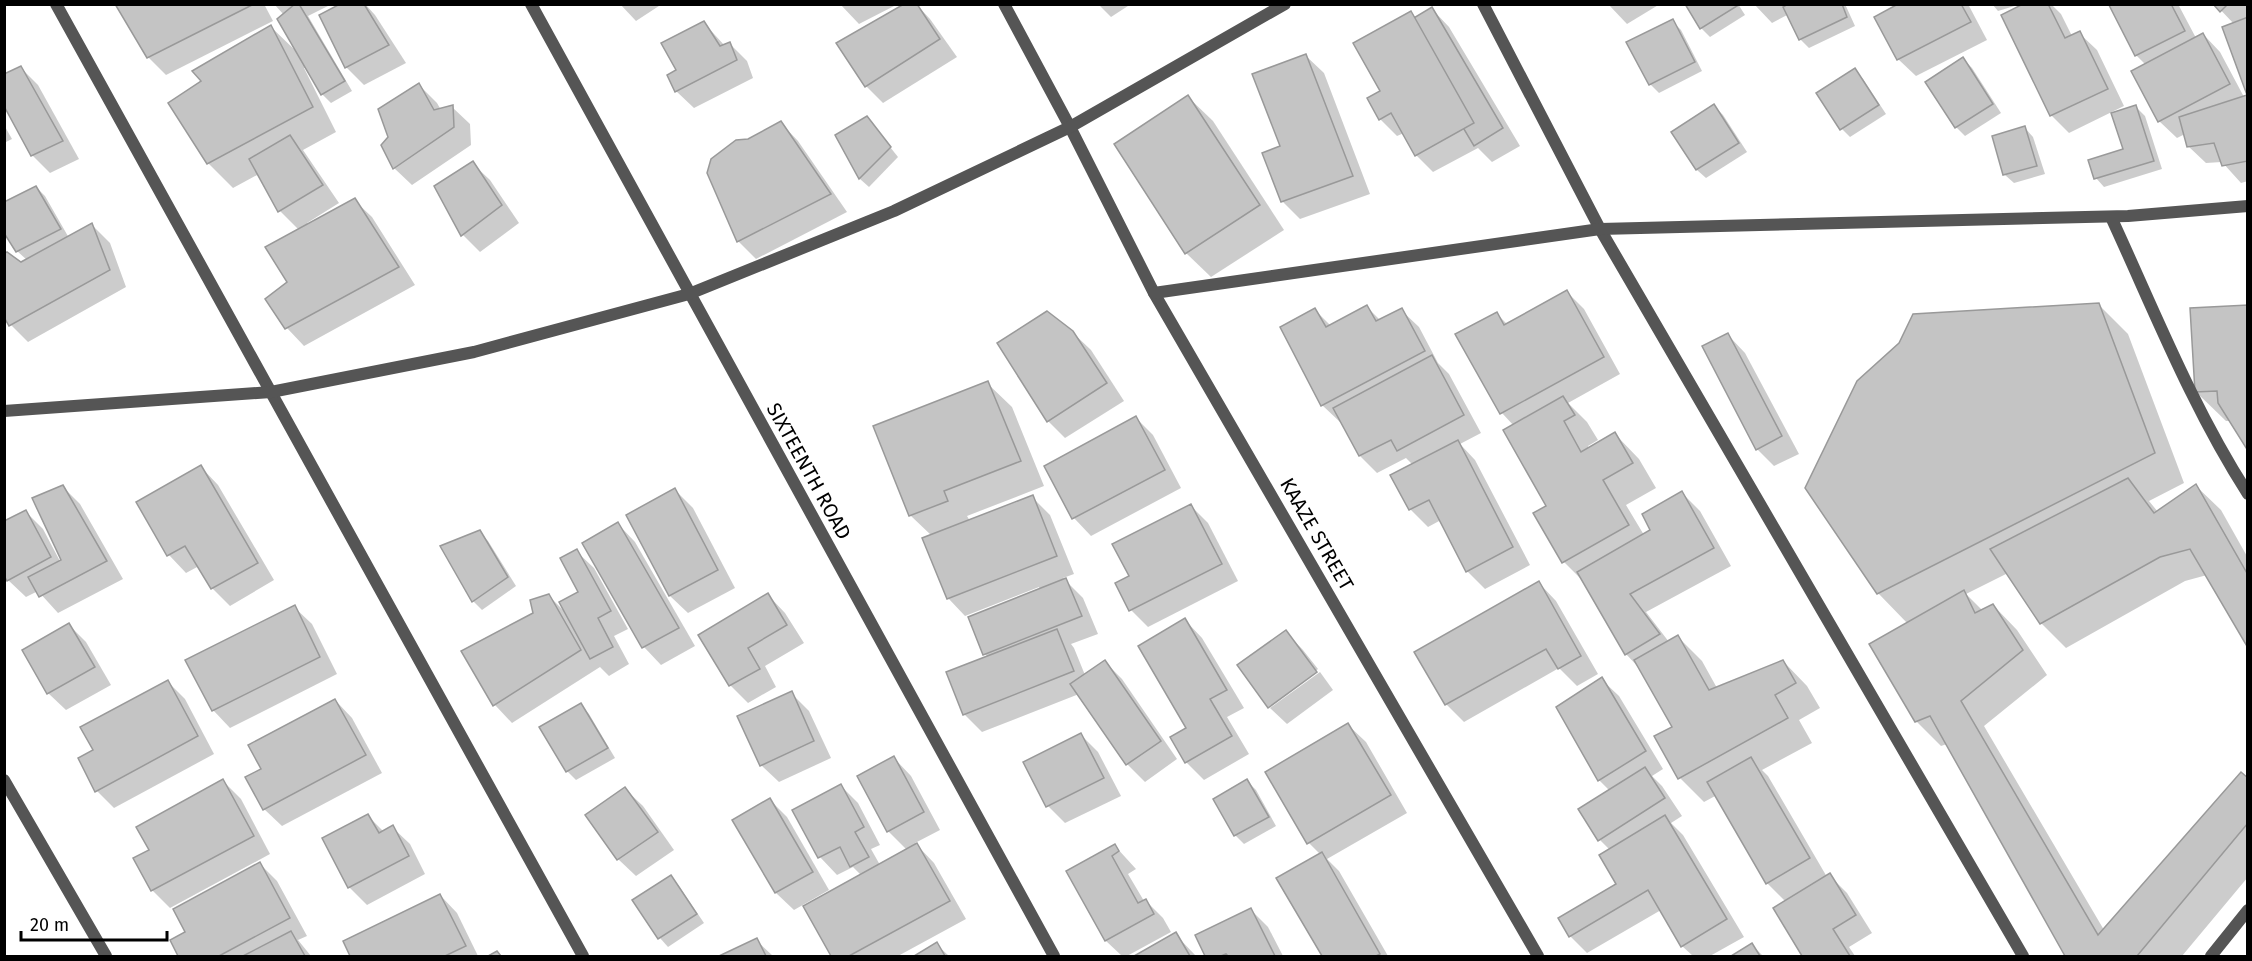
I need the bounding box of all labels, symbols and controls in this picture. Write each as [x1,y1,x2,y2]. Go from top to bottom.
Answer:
street label: SIXTEENTH ROAD [762,399,856,543]
street label: KAAZE STREET [1275,474,1359,595]
scale bar [21,904,166,942]
text: 20 m [30,914,69,936]

